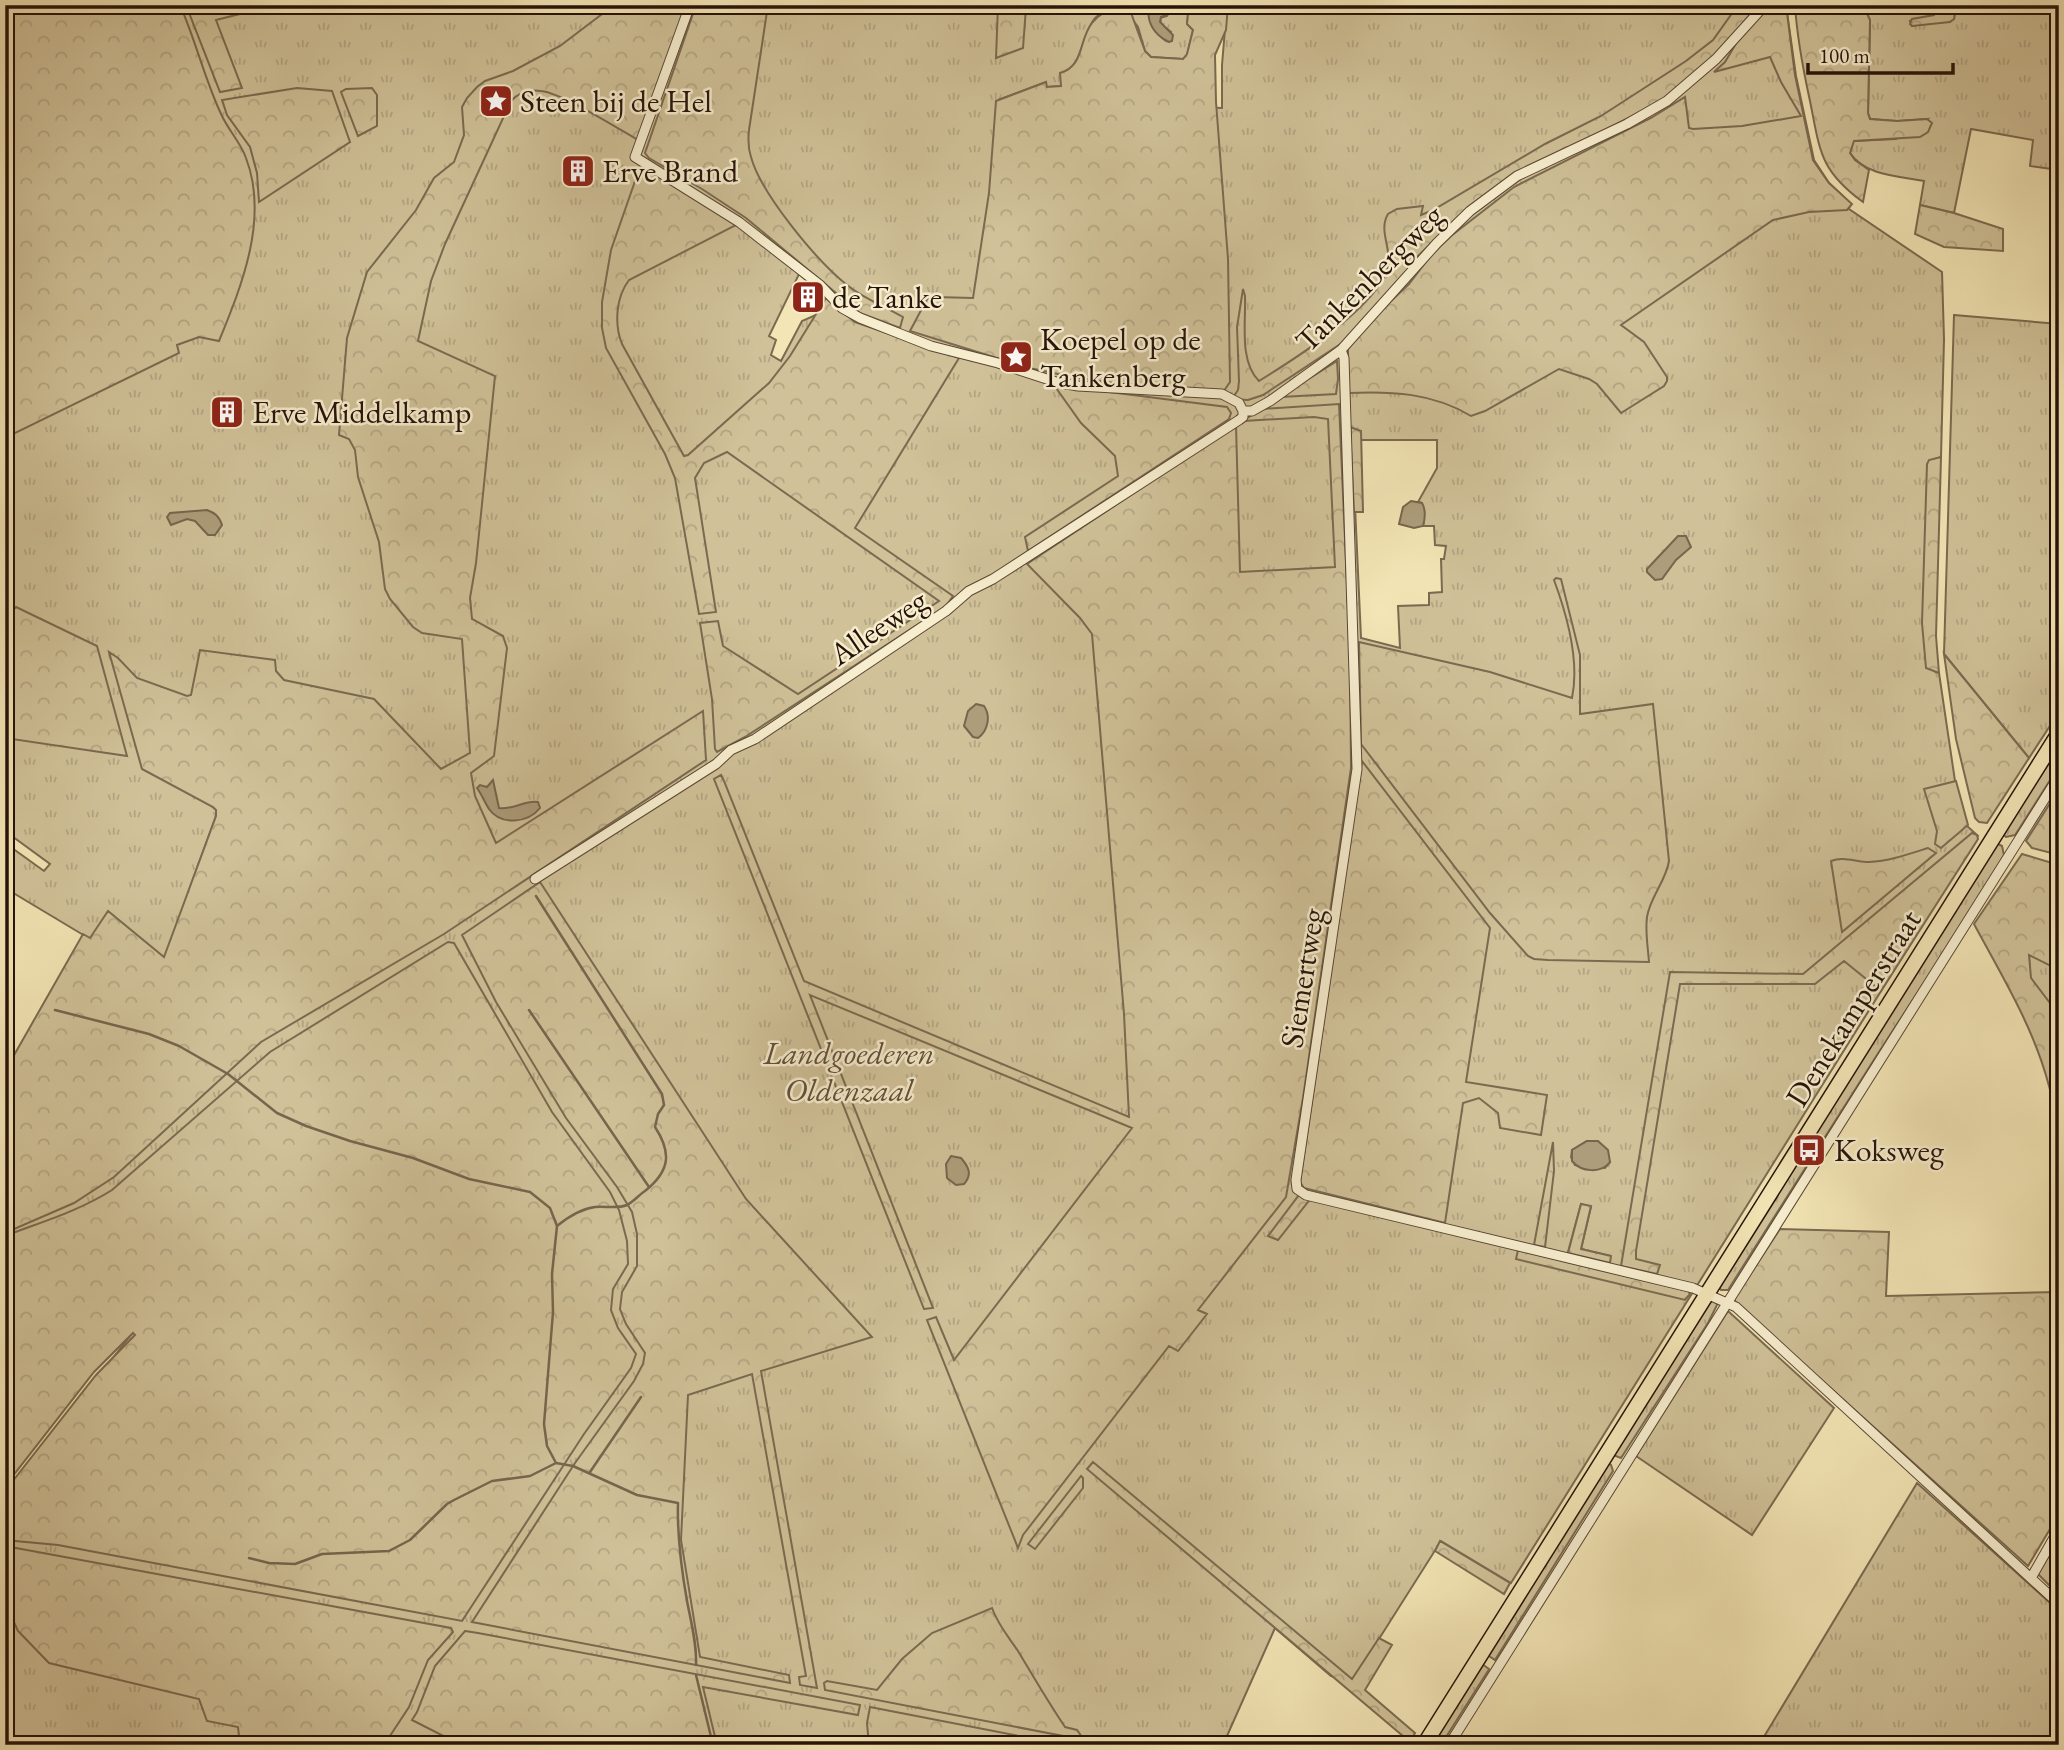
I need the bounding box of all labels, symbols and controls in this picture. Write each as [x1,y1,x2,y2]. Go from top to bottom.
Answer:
scale bar [1808,32,1954,76]
text: 100 m [1819,42,1870,69]
place label: Steen bij de Hel [520,80,712,122]
place icon: Steen bij de Hel [477,82,515,120]
place label: Erve Brand [602,150,739,192]
building icon: Erve Brand [559,152,597,190]
street label: Tankenbergweg [1286,194,1453,361]
place label: de Tanke [832,276,942,318]
building icon: de Tanke [789,278,827,316]
place label: Koepel op de Tankenberg [1040,318,1201,397]
place icon: Koepel op de Tankenberg [997,338,1035,376]
place label: Erve Middelkamp [252,391,471,433]
building icon: Erve Middelkamp [208,393,246,431]
street label: Alleeweg [820,578,936,676]
street label: Denekamperstraat [1776,901,1930,1115]
street label: Siemertweg [1270,904,1334,1051]
park label: Landgoederen Oldenzaal [763,1032,934,1111]
place label: Koksweg [1834,1129,1945,1171]
bus stop icon: Koksweg [1790,1131,1828,1169]

